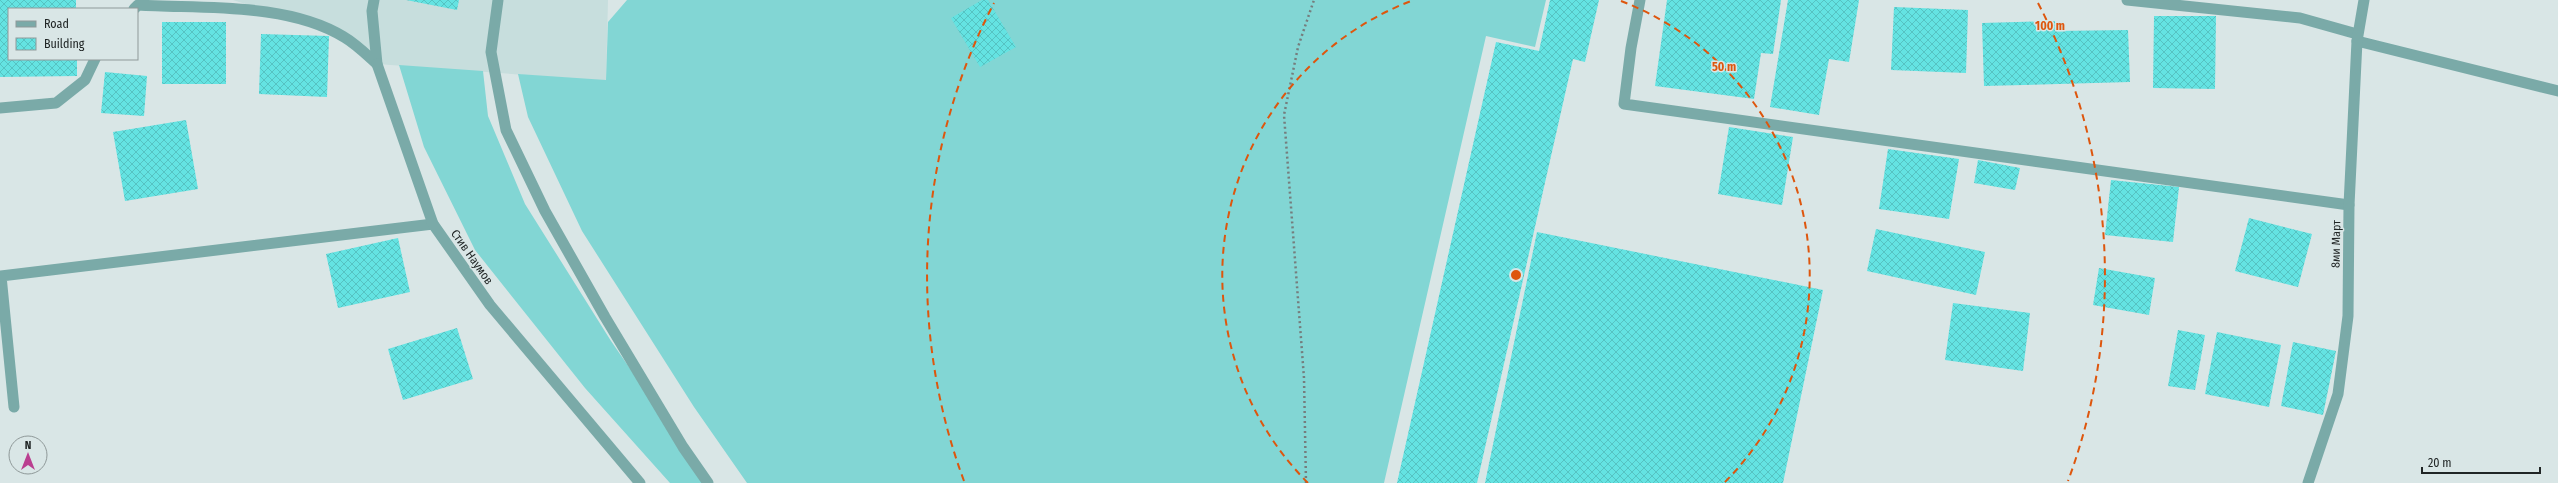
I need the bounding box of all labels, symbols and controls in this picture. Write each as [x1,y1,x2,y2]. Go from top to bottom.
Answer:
legend [8,8,138,60]
text: Road [44,17,69,31]
text: 100 m [2035,19,2065,33]
text: Building [44,37,85,51]
text: 50 m [1712,60,1736,74]
street label: 8ми Март [2329,220,2343,268]
street label: Стив Наумов [448,227,496,287]
centre of rings [1509,268,1523,282]
north arrow [8,435,48,475]
text: N [25,439,31,452]
scale bar [2422,449,2540,475]
text: 20 m [2428,456,2452,470]

